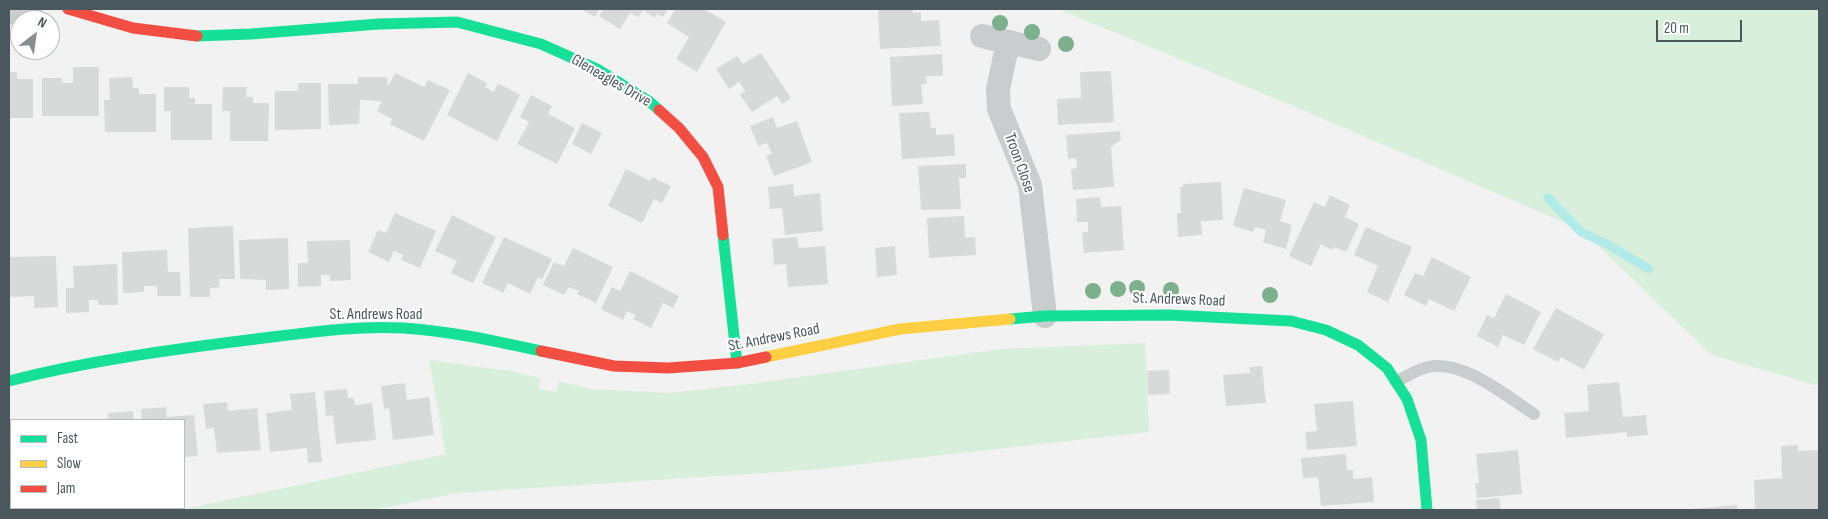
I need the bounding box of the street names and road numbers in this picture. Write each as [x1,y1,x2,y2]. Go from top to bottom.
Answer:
street label: Gleneagles Drive [568,50,654,112]
street label: Troon Close [999,131,1039,195]
street label: St. Andrews Road [1132,289,1226,311]
street label: St. Andrews Road [330,305,422,325]
street label: St. Andrews Road [727,320,821,356]

